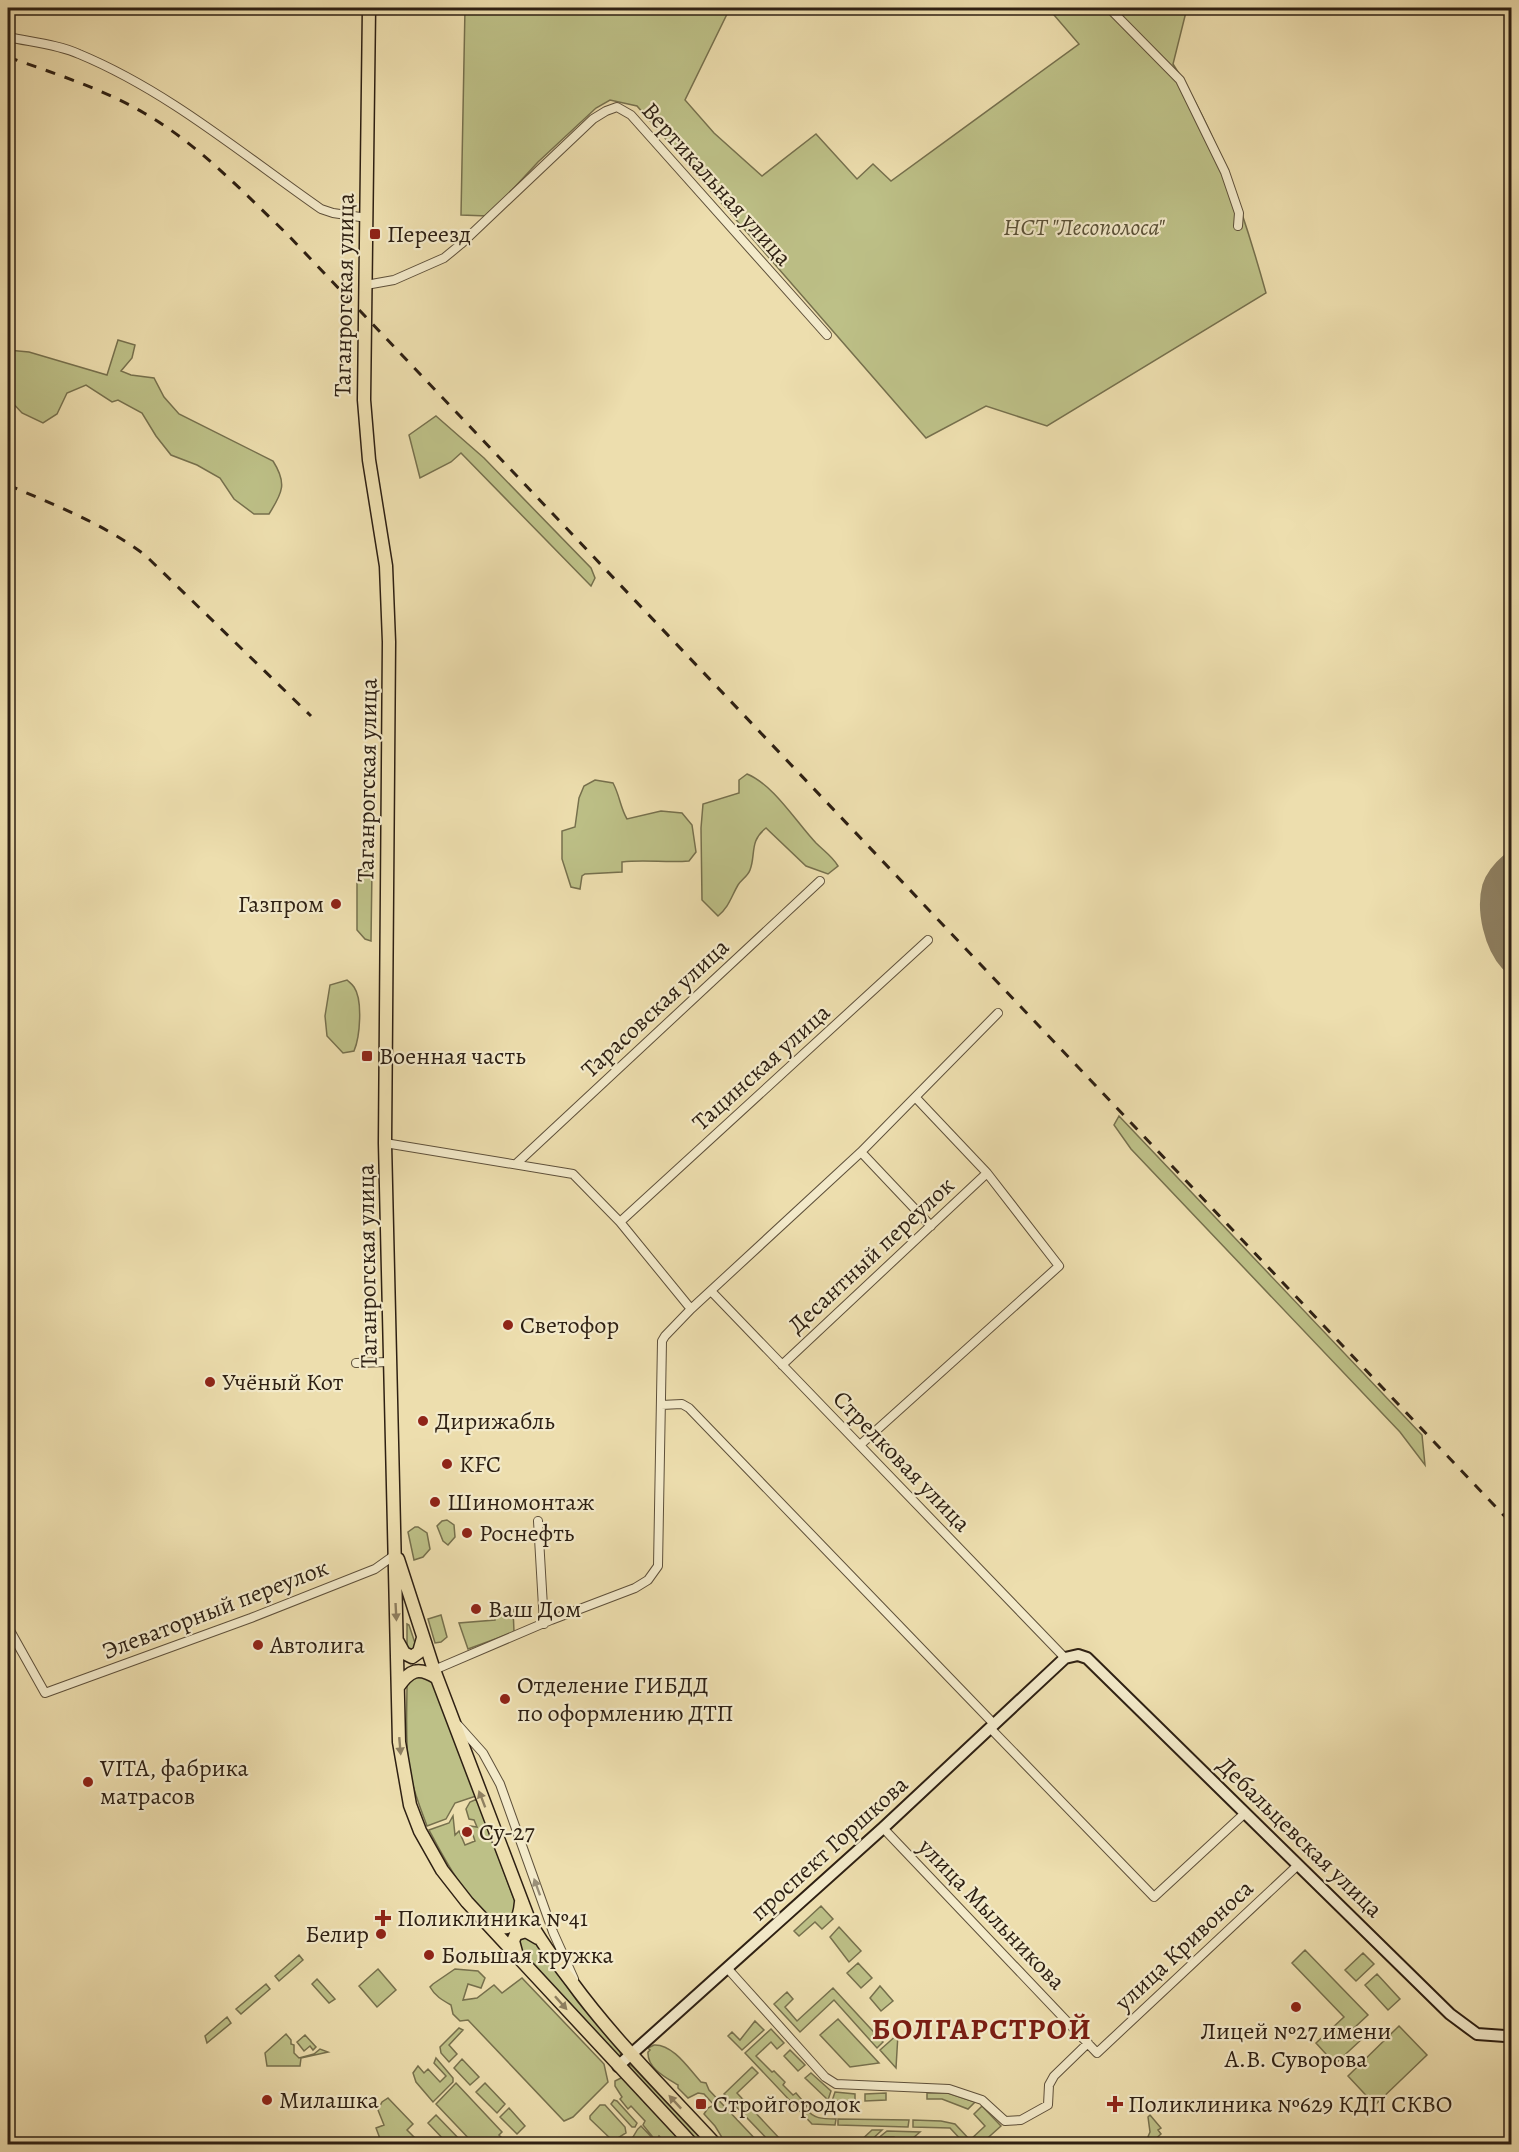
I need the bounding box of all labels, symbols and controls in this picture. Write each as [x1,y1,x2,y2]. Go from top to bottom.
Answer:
street label: Вертикальная улица [635,95,799,273]
street label: Таганрогская улица [326,193,362,397]
park label: НСТ "Лесополоса" [1003,211,1166,243]
place label: Переезд [387,218,471,250]
marker: Переезд [368,227,382,241]
street label: Таганрогская улица [349,678,385,882]
place label: Газпром [238,888,324,920]
marker: Газпром [329,897,343,911]
street label: Тарасовская улица [574,931,736,1085]
street label: Тацинская улица [685,996,837,1138]
place label: Военная часть [379,1040,526,1072]
marker: Военная часть [360,1049,374,1063]
street label: Таганрогская улица [349,1164,385,1368]
street label: Десантный переулок [781,1169,961,1341]
place label: Светофор [520,1309,619,1341]
marker: Светофор [501,1318,515,1332]
place label: Учёный Кот [222,1366,344,1398]
marker: Учёный Кот [203,1375,217,1389]
street label: Стрелковая улица [826,1383,978,1539]
place label: Дирижабль [435,1405,555,1437]
marker: Дирижабль [416,1414,430,1428]
place label: KFC [459,1448,501,1480]
marker: KFC [440,1457,454,1471]
place label: Шиномонтаж [447,1486,594,1518]
marker: Шиномонтаж [428,1495,442,1509]
place label: Роснефть [479,1517,575,1549]
marker: Роснефть [460,1526,474,1540]
street label: Элеваторный переулок [97,1551,333,1667]
place label: Ваш Дом [488,1593,581,1625]
one-way arrow [391,1602,401,1621]
marker: Ваш Дом [469,1602,483,1616]
place label: Автолига [269,1629,365,1661]
marker: Автолига [251,1638,265,1652]
place label: Отделение ГИБДД по оформлению ДТП [517,1669,734,1729]
marker: Отделение ГИБДД по оформлению ДТП [498,1692,512,1706]
one-way arrow [395,1736,405,1755]
street label: Дебальцевская улица [1210,1749,1390,1925]
place label: VITA, фабрика матрасов [99,1752,249,1812]
street label: проспект Горшкова [743,1768,915,1928]
marker: VITA, фабрика матрасов [81,1775,95,1789]
one-way arrow [477,1790,487,1808]
place label: Су-27 [479,1816,535,1848]
marker: Су-27 [460,1825,474,1839]
street label: улица Мыльникова [911,1831,1073,1997]
street label: улица Кривоноса [1107,1872,1260,2018]
one-way arrow [532,1878,541,1896]
place label: Поликлиника №41 [397,1902,588,1934]
marker: Поликлиника №41 [374,1909,392,1927]
place label: Белир [305,1918,369,1950]
marker: Белир [374,1927,388,1941]
place label: Большая кружка [441,1939,614,1971]
marker: Большая кружка [422,1948,436,1962]
one-way arrow [554,1995,568,2010]
marker: Лицей №27 имени А.В. Суворова [1289,2000,1303,2014]
district label: БОЛГАРСТРОЙ [872,2009,1092,2049]
place label: Лицей №27 имени А.В. Суворова [1201,2015,1391,2075]
place label: Милашка [279,2084,379,2116]
place label: Стройгородок [713,2088,861,2120]
place label: Поликлиника №629 КДП СКВО [1128,2088,1452,2120]
marker: Милашка [260,2093,274,2107]
one-way arrow [668,2094,682,2109]
marker: Поликлиника №629 КДП СКВО [1106,2095,1124,2113]
marker: Стройгородок [694,2097,708,2111]

